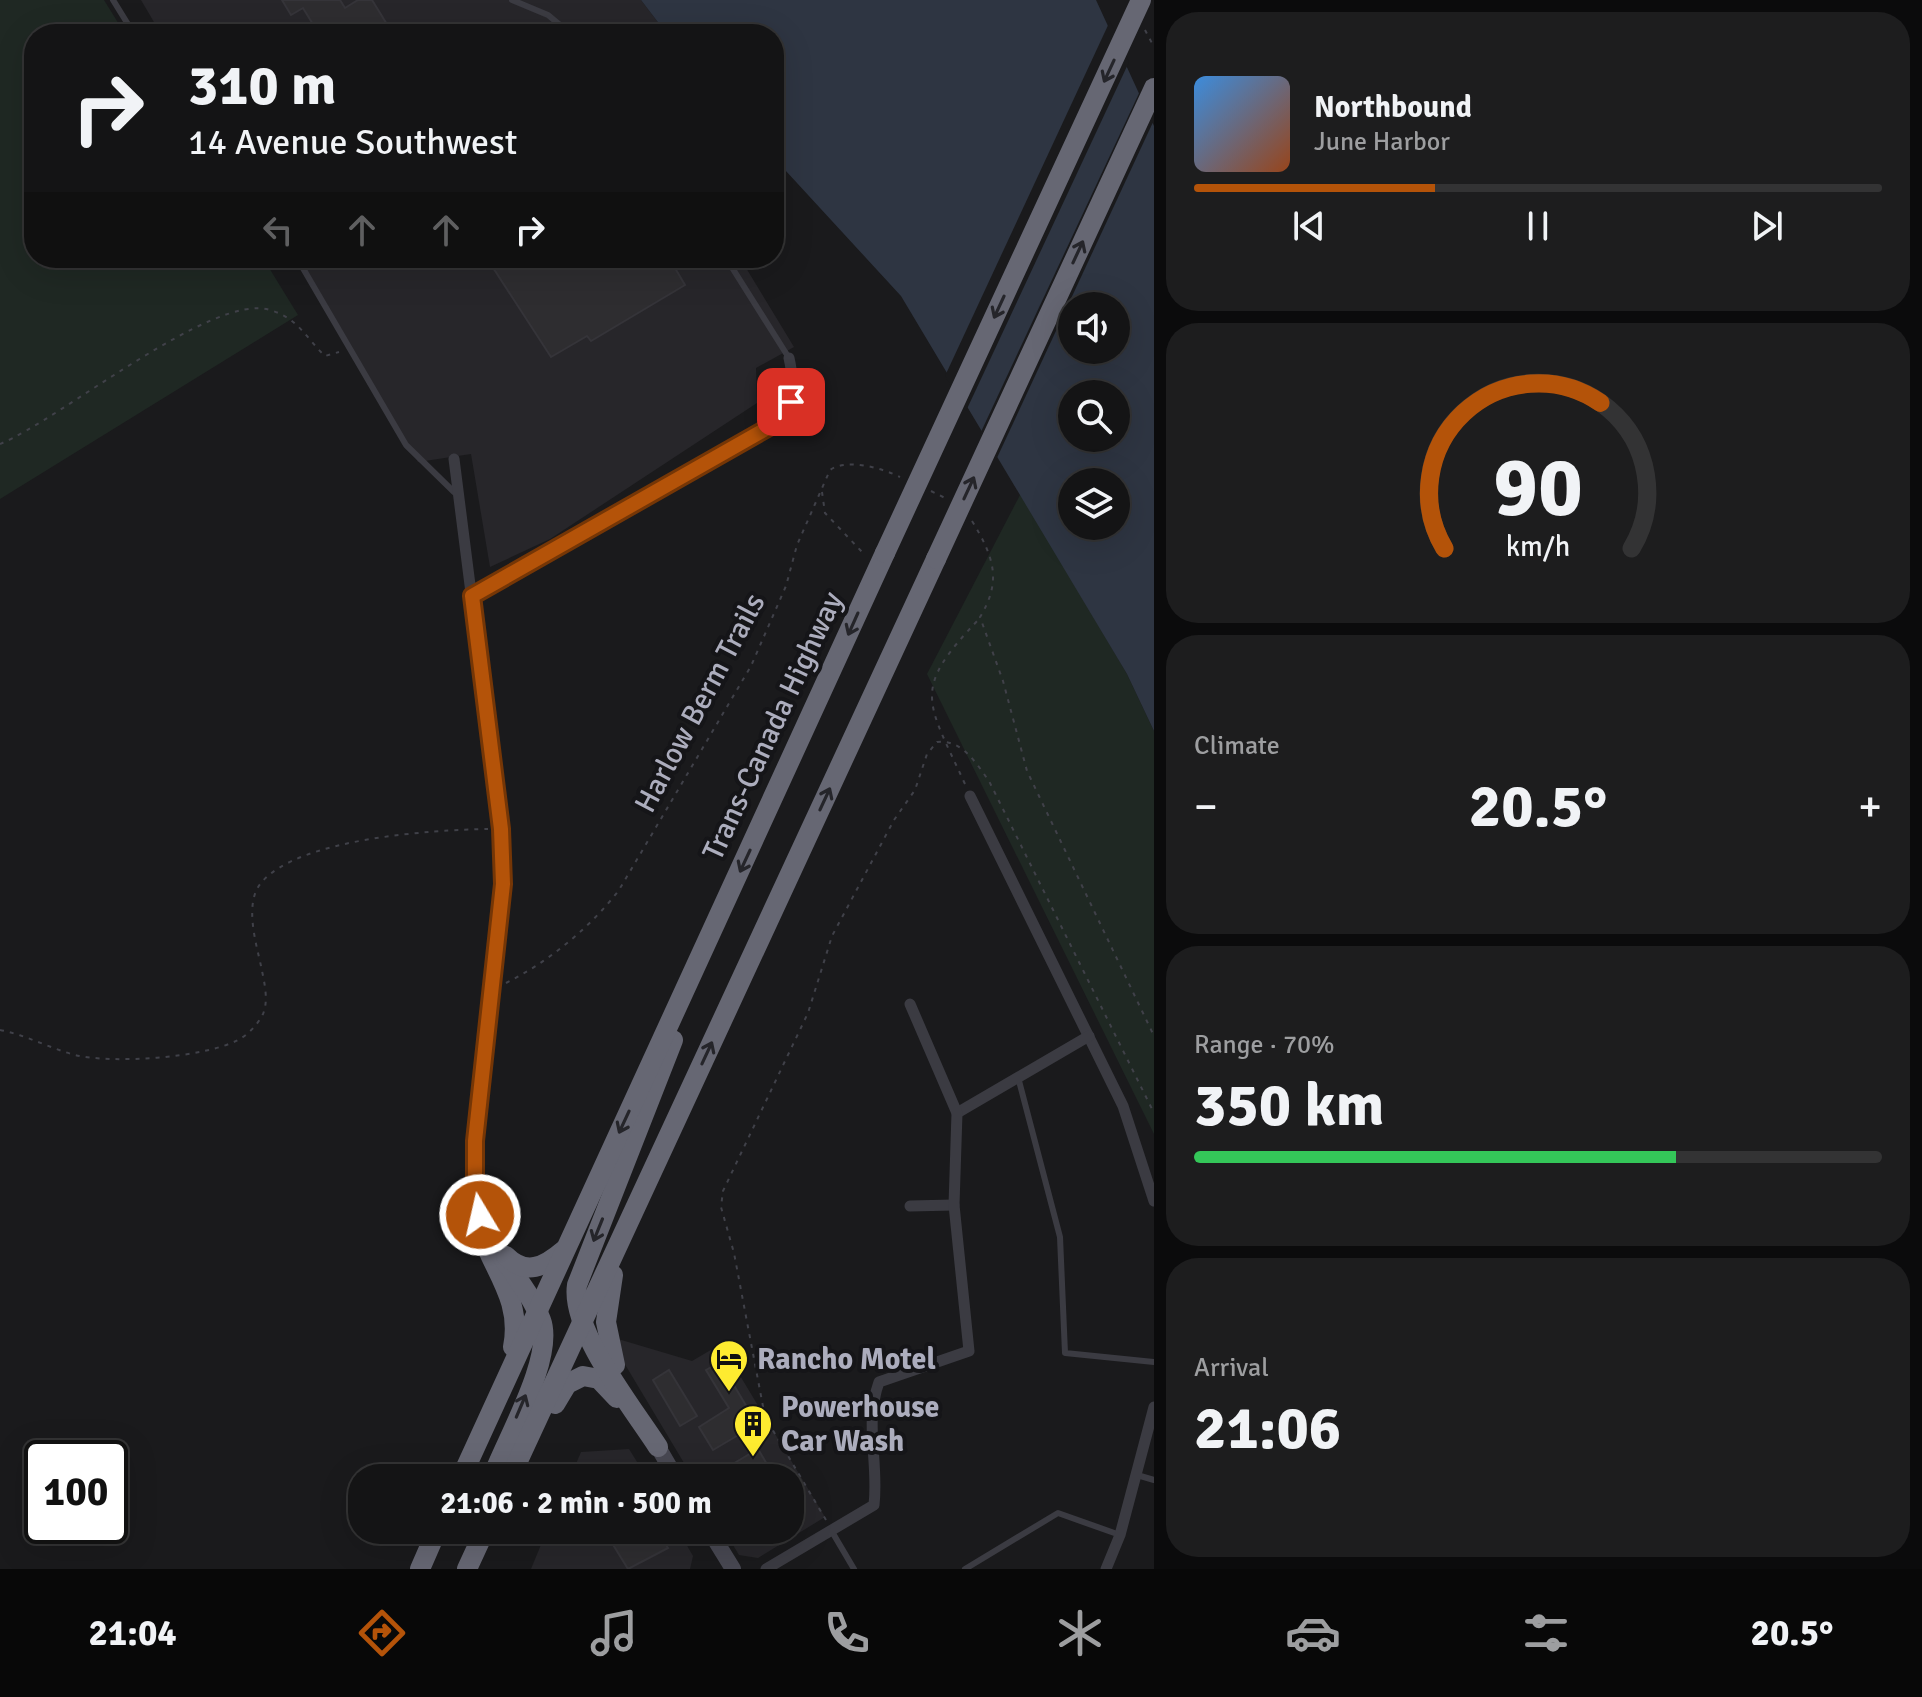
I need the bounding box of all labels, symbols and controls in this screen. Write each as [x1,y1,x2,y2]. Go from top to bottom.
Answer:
text: 310 m [188,51,336,120]
icon: right [56,56,160,160]
one-way arrow [1100,58,1115,82]
text: Northbound [1314,89,1472,126]
text: 14 Avenue Southwest [188,120,517,165]
text: June Harbor [1314,126,1450,158]
icon: previous [1287,204,1331,248]
icon: pause [1516,204,1560,248]
icon: next [1745,204,1789,248]
icon: left [256,208,300,252]
icon: ahead [340,208,384,252]
icon: ahead [424,208,468,252]
icon: right [508,208,552,252]
one-way arrow [1071,241,1086,265]
map controls [1058,292,1130,540]
button: sound [1058,292,1130,364]
one-way arrow [991,294,1006,318]
pin [757,368,825,436]
icon: arrive [769,380,813,424]
button: search [1058,380,1130,452]
text: 90 [1493,437,1583,539]
button: layers [1058,468,1130,540]
one-way arrow [962,477,977,501]
text: km/h [1506,529,1570,564]
street label: Trans-Canada Highway [695,586,851,866]
street label: Harlow Berm Trails [627,587,773,819]
one-way arrow [845,612,860,636]
text: Climate [1194,730,1280,762]
text: 20.5° [1469,770,1607,844]
text: − [1194,780,1218,834]
text: + [1858,780,1882,834]
one-way arrow [818,787,833,811]
one-way arrow [737,849,752,873]
text: Range · 70% [1194,1029,1335,1061]
one-way arrow [700,1041,715,1065]
text: 350 km [1194,1069,1384,1143]
one-way arrow [616,1110,631,1134]
position arrow [438,1173,522,1257]
one-way arrow [590,1217,604,1242]
hotel icon: Rancho Motel [708,1338,750,1393]
place label: Rancho Motel [757,1341,936,1378]
text: Arrival [1194,1352,1269,1384]
place label: Powerhouse Car Wash [781,1389,939,1460]
text: 21:06 [1194,1392,1341,1466]
one-way arrow [515,1394,530,1419]
building icon: Powerhouse Car Wash [732,1403,774,1458]
speed limit sign: 100 [24,1440,128,1544]
text: 21:06 · 2 min · 500 m [440,1485,712,1522]
icon: directions [354,1605,410,1661]
icon: music [586,1605,642,1661]
icon: phone [819,1605,875,1661]
icon: climate [1052,1605,1108,1661]
icon: car [1285,1605,1341,1661]
icon: filters [1518,1605,1574,1661]
text: 21:04 [88,1611,177,1656]
text: 20.5° [1750,1611,1834,1656]

